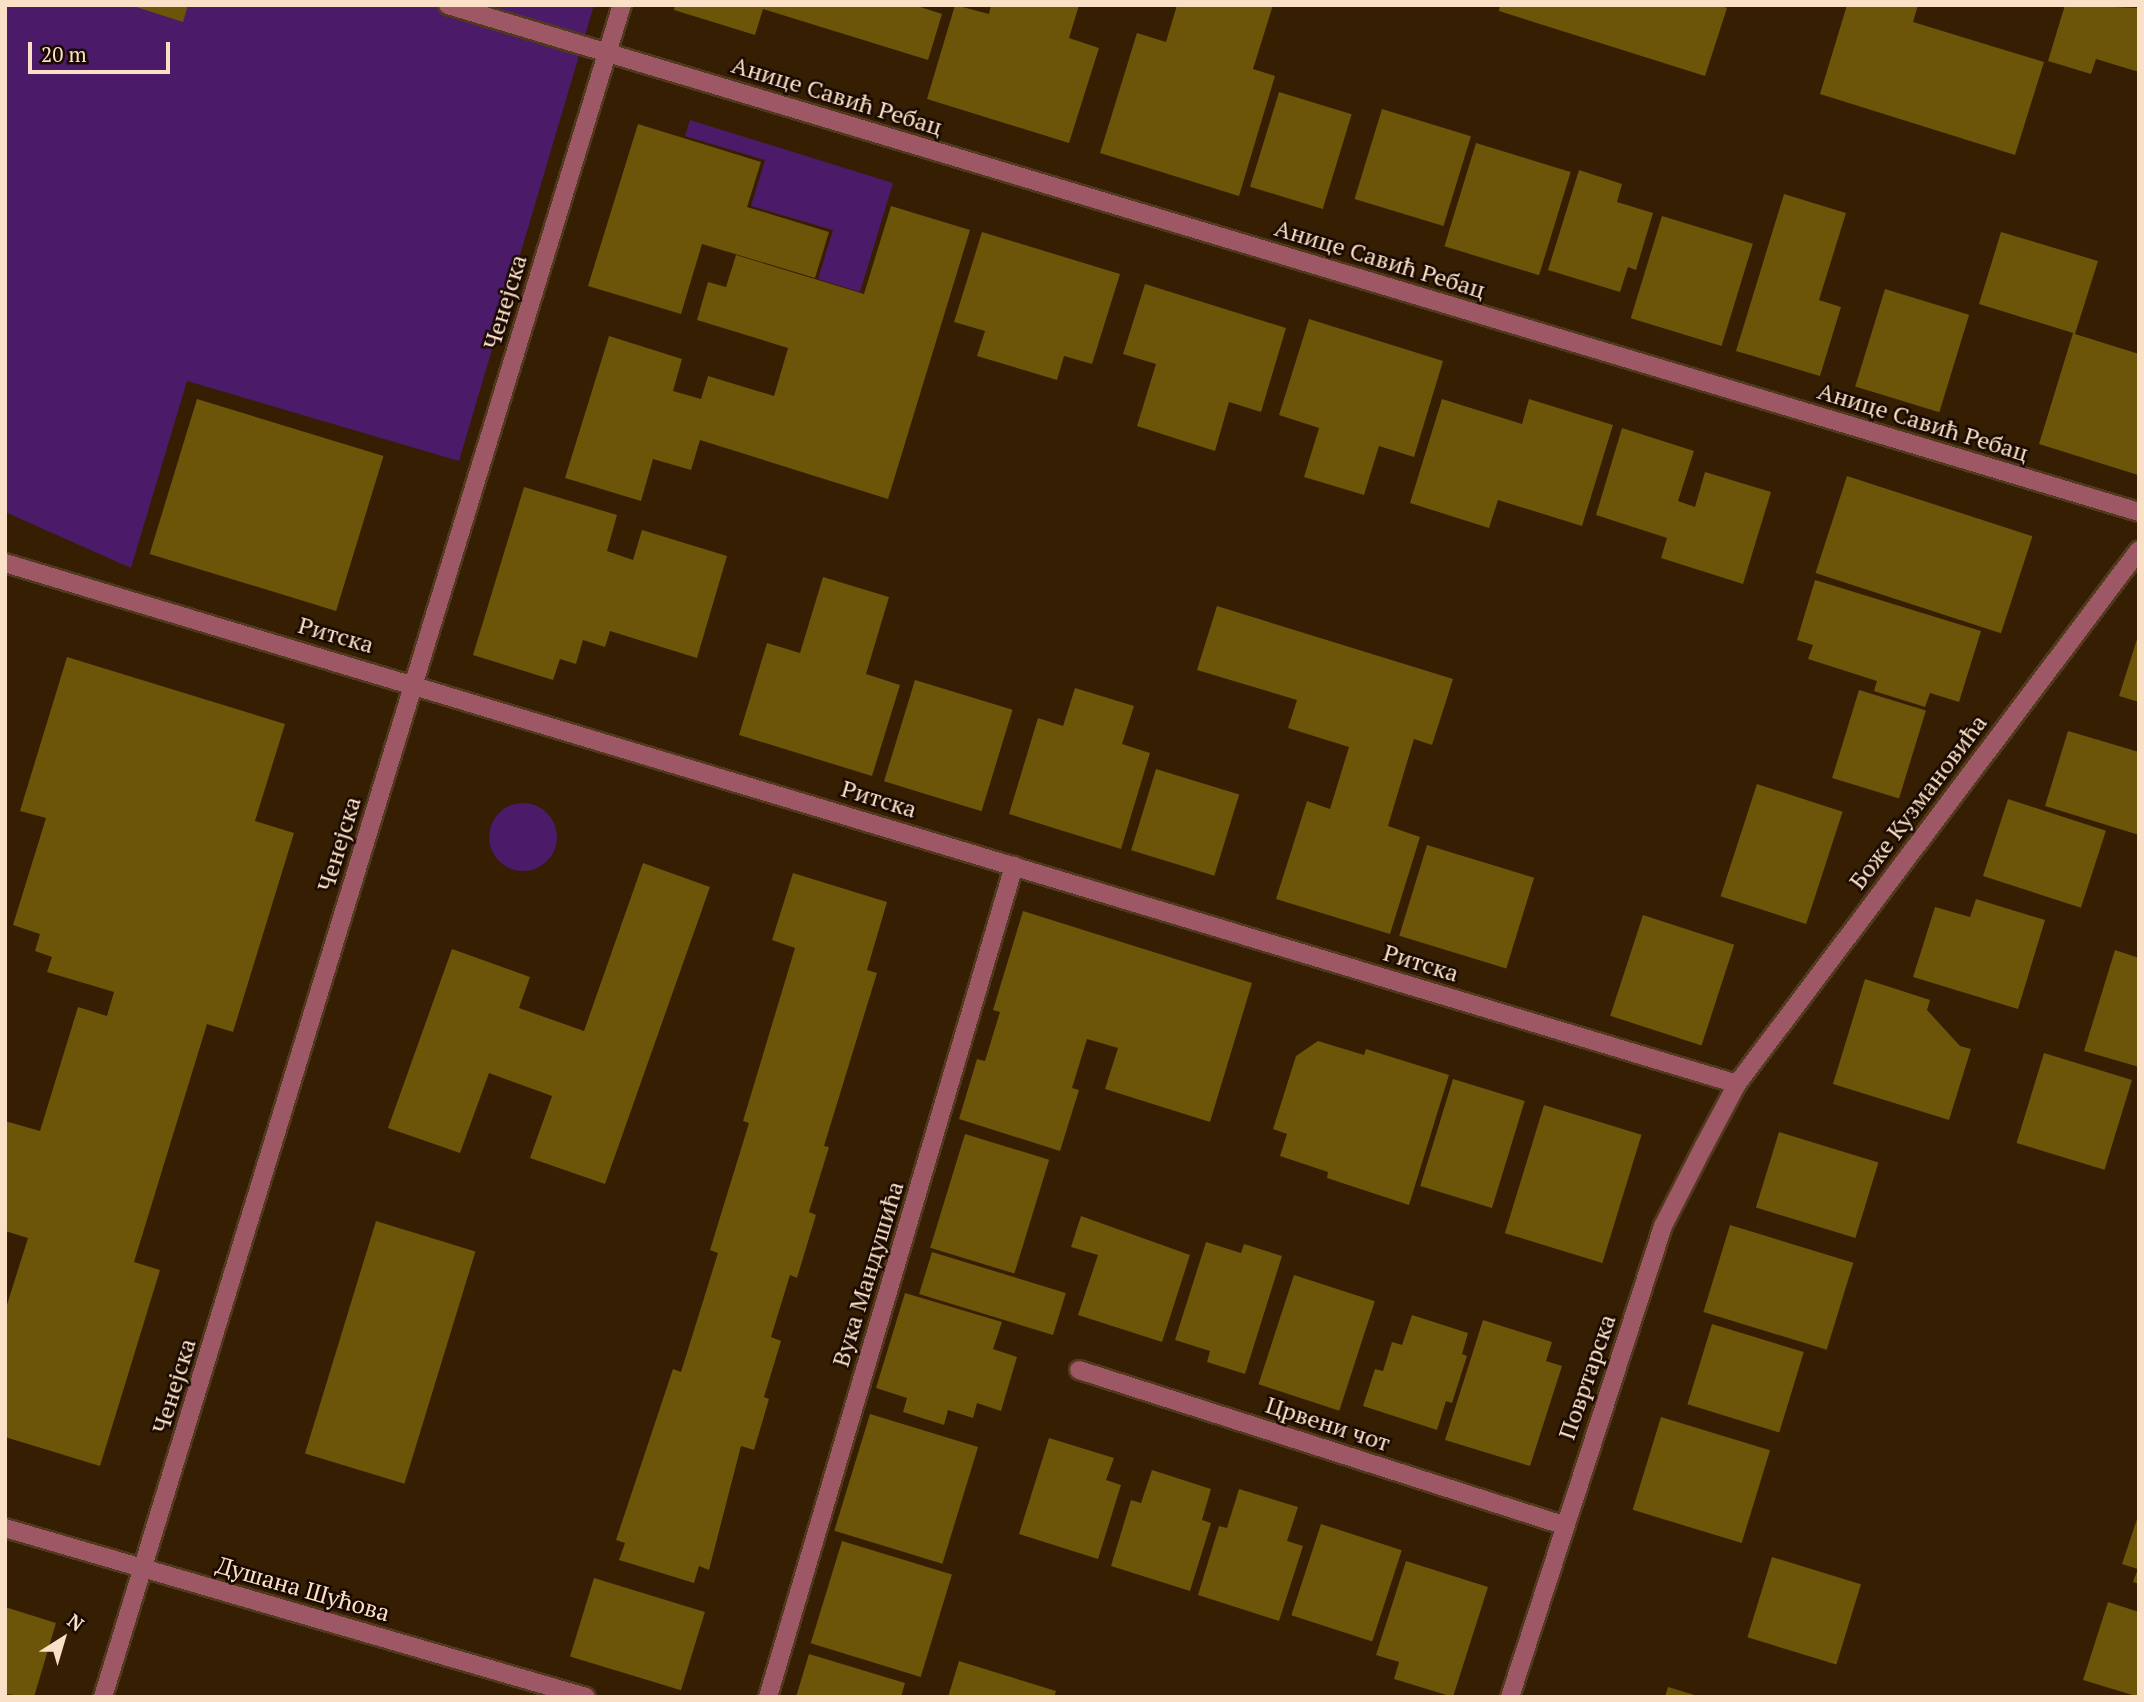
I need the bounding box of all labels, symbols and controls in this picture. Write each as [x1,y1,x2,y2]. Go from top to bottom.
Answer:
scale bar [32,28,173,72]
text: 20 m [41,40,87,68]
street label: Анице Савић Ребац [728,50,946,142]
street label: Анице Савић Ребац [1271,213,1489,305]
street label: Ченејска [477,251,533,353]
street label: Анице Савић Ребац [1814,376,2032,468]
street label: Ритска [295,611,377,659]
street label: Боже Кузмановића [1843,709,1993,895]
street label: Ритска [838,774,920,824]
street label: Ченејска [311,793,367,895]
street label: Ритска [1380,938,1462,988]
street label: Вука Мандушића [826,1178,910,1370]
street label: Повртарска [1552,1311,1622,1443]
street label: Ченејска [146,1335,202,1437]
street label: Црвени чот [1262,1390,1394,1458]
street label: Душана Шућова [213,1550,393,1628]
north arrow [28,1604,98,1674]
text: N [63,1608,89,1636]

